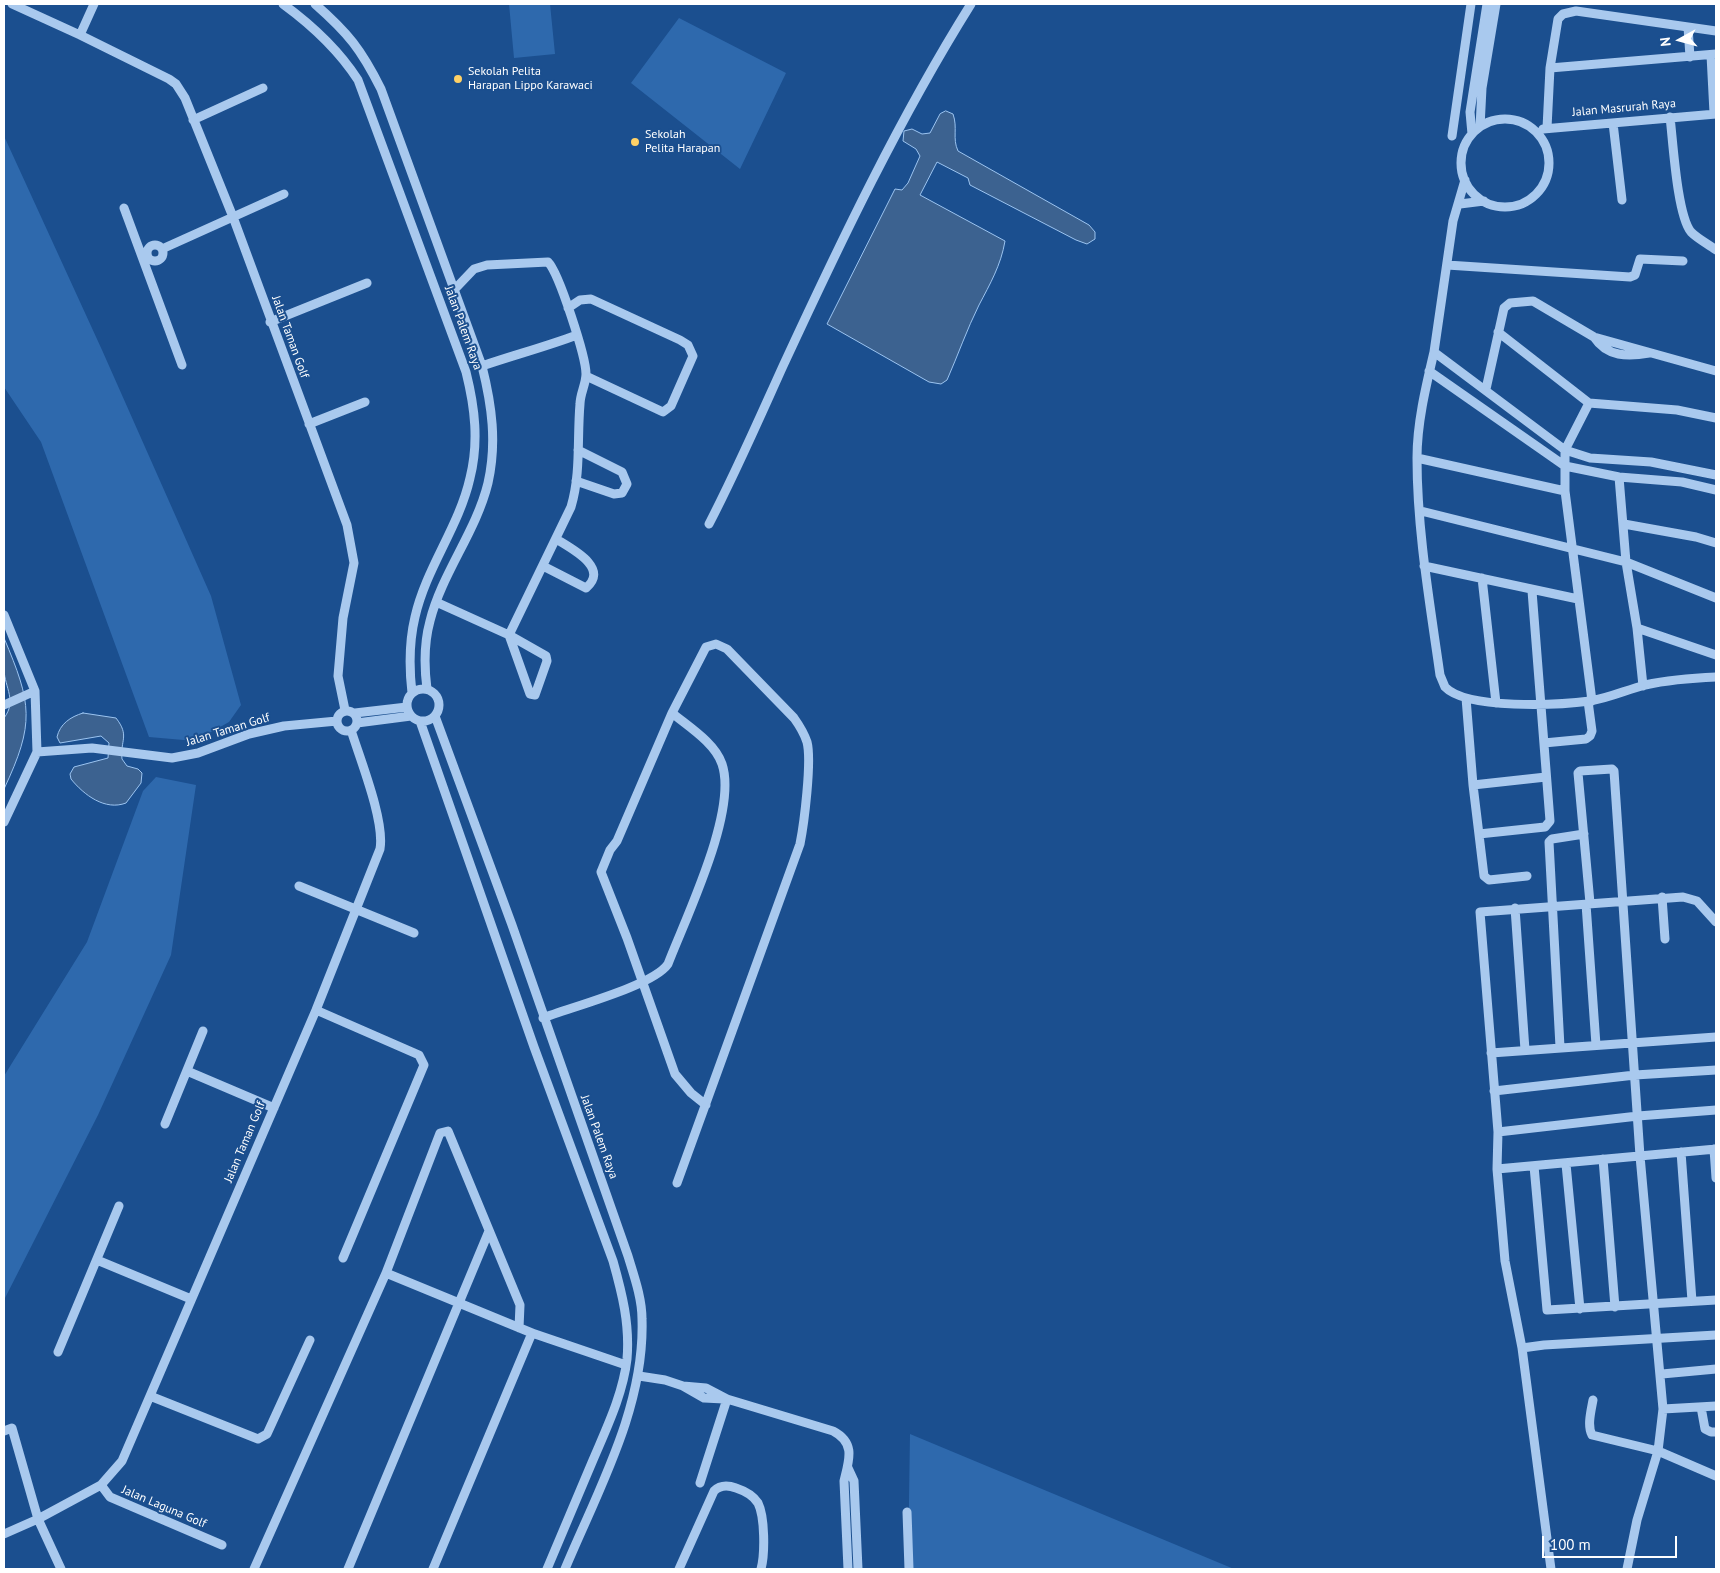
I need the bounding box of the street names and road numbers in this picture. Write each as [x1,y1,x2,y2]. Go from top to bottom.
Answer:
street label: Jalan Masrurah Raya [1572,96,1676,120]
street label: Jalan Palem Raya [441,284,485,372]
street label: Jalan Taman Golf [268,294,312,380]
street label: Jalan Taman Golf [184,710,272,750]
street label: Jalan Palem Raya [577,1093,621,1181]
street label: Jalan Taman Golf [221,1099,269,1185]
street label: Jalan Laguna Golf [120,1483,208,1531]

